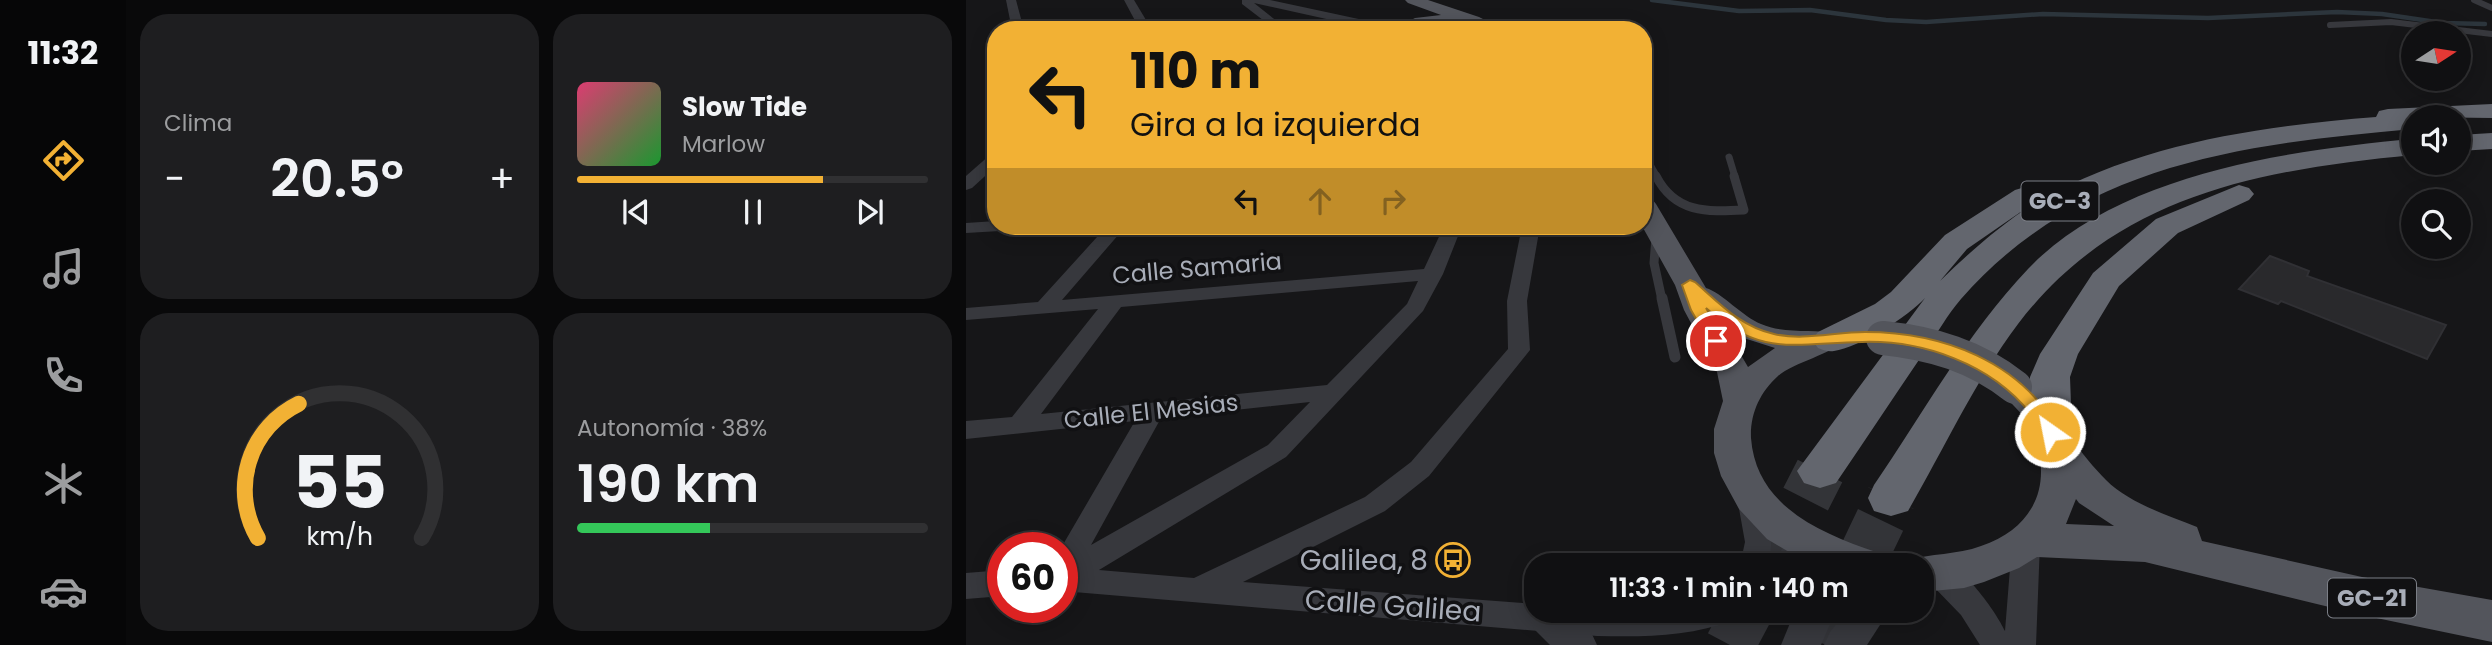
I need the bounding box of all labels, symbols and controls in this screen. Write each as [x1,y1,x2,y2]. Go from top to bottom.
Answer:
north arrow [2401,21,2471,91]
map controls [2401,21,2471,259]
text: 11:32 [28,30,98,75]
text: 110 m [1130,37,1261,105]
icon: left [1015,49,1106,140]
text: Slow Tide [682,89,807,125]
text: Gira a la izquierda [1130,102,1421,147]
button: sound [2401,105,2471,175]
text: Clima [164,107,232,139]
text: Marlow [682,128,765,160]
icon: directions [39,136,88,185]
text: 20.5° [270,142,404,215]
text: − [164,152,185,205]
text: + [489,152,515,205]
icon: left [1228,182,1266,220]
icon: ahead [1301,182,1339,220]
icon: right [1374,182,1412,220]
road number: GC-3 [2022,182,2098,220]
button: search [2401,189,2471,259]
icon: previous [617,193,655,231]
icon: pause [734,193,772,231]
icon: next [851,193,889,231]
icon: music [39,244,88,293]
street label: Calle Samaria [1111,244,1283,292]
pin [1686,311,1746,371]
icon: arrive [1697,322,1735,360]
icon: phone [39,351,88,400]
street label: Calle El Mesias [1062,385,1240,437]
position arrow [2013,395,2087,469]
text: Autonomía · 38% [577,412,767,444]
text: 55 [292,432,387,533]
text: 190 km [577,447,759,520]
icon: climate [39,459,88,508]
text: km/h [306,519,373,554]
speed limit sign: 60 [987,532,1078,623]
place label: Galilea, 8 [1300,541,1428,580]
bus stop icon: Galilea, 8 [1434,541,1472,579]
icon: car [39,567,88,616]
text: 11:33 · 1 min · 140 m [1609,570,1849,606]
road number: GC-21 [2328,578,2416,618]
street label: Calle Galilea [1303,580,1483,632]

